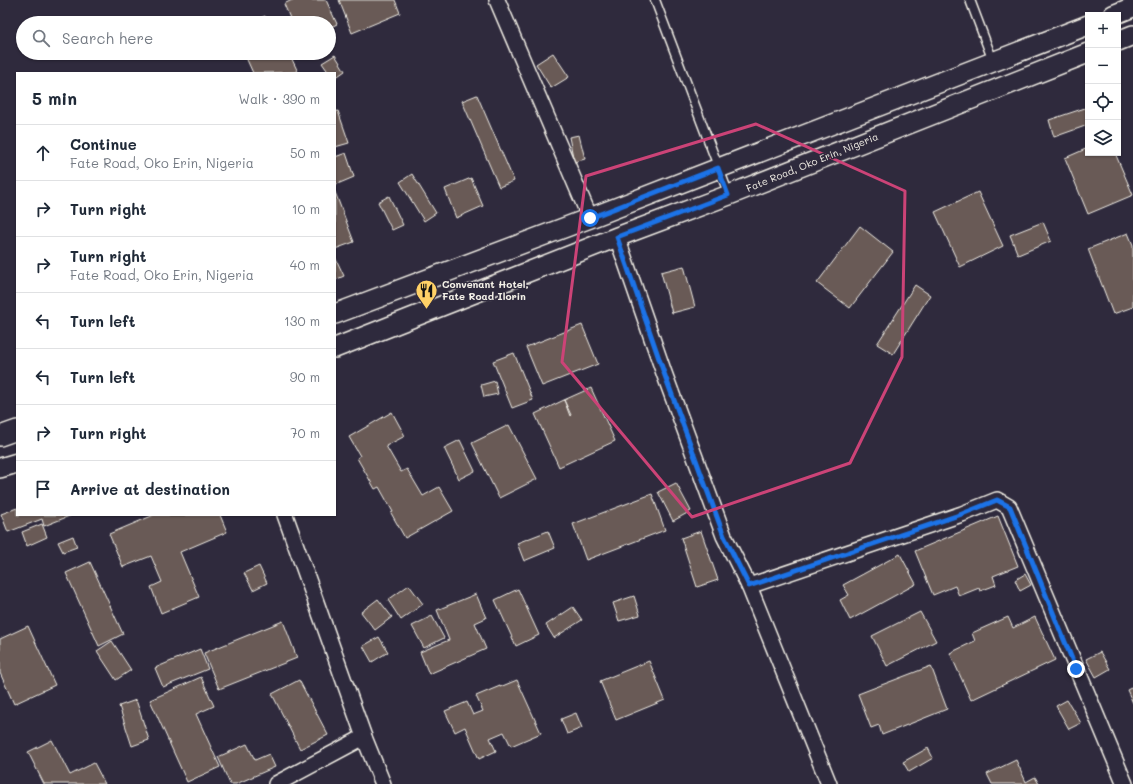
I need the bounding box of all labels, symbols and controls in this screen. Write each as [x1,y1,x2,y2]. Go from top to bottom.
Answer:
map controls [1085,12,1121,156]
button: + [1085,12,1121,48]
search box [16,16,336,60]
icon: search [30,27,52,49]
text: Search here [62,28,153,48]
button: − [1085,48,1121,84]
button: locate [1085,84,1121,120]
text: 5 min [32,87,77,109]
text: Walk · 390 m [238,90,320,107]
button: layers [1085,120,1121,156]
street label: Fate Road, Oko Erin, Nigeria [744,129,880,195]
text: Continue [70,134,137,154]
icon: ahead [32,142,54,164]
text: 50 m [290,144,320,161]
text: Fate Road, Oko Erin, Nigeria [70,154,254,171]
icon: right [32,198,54,220]
text: Turn right [70,199,147,219]
text: 10 m [292,200,320,217]
route start [581,209,599,227]
text: Turn right [70,246,147,266]
icon: right [32,254,54,276]
text: 40 m [290,256,320,273]
text: Fate Road, Oko Erin, Nigeria [70,266,254,283]
restaurant icon: Convenant Hotel, Fate Road Ilorin [413,277,439,310]
place label: Convenant Hotel, Fate Road Ilorin [442,277,529,303]
icon: left [32,310,54,332]
text: Turn left [70,311,135,331]
text: 130 m [284,312,320,329]
icon: left [32,366,54,388]
text: Turn left [70,367,135,387]
text: 90 m [290,368,320,385]
icon: right [32,422,54,444]
text: Turn right [70,423,147,443]
text: 70 m [290,424,320,441]
icon: arrive [32,478,54,500]
text: Arrive at destination [70,479,230,499]
route end [1067,660,1085,678]

